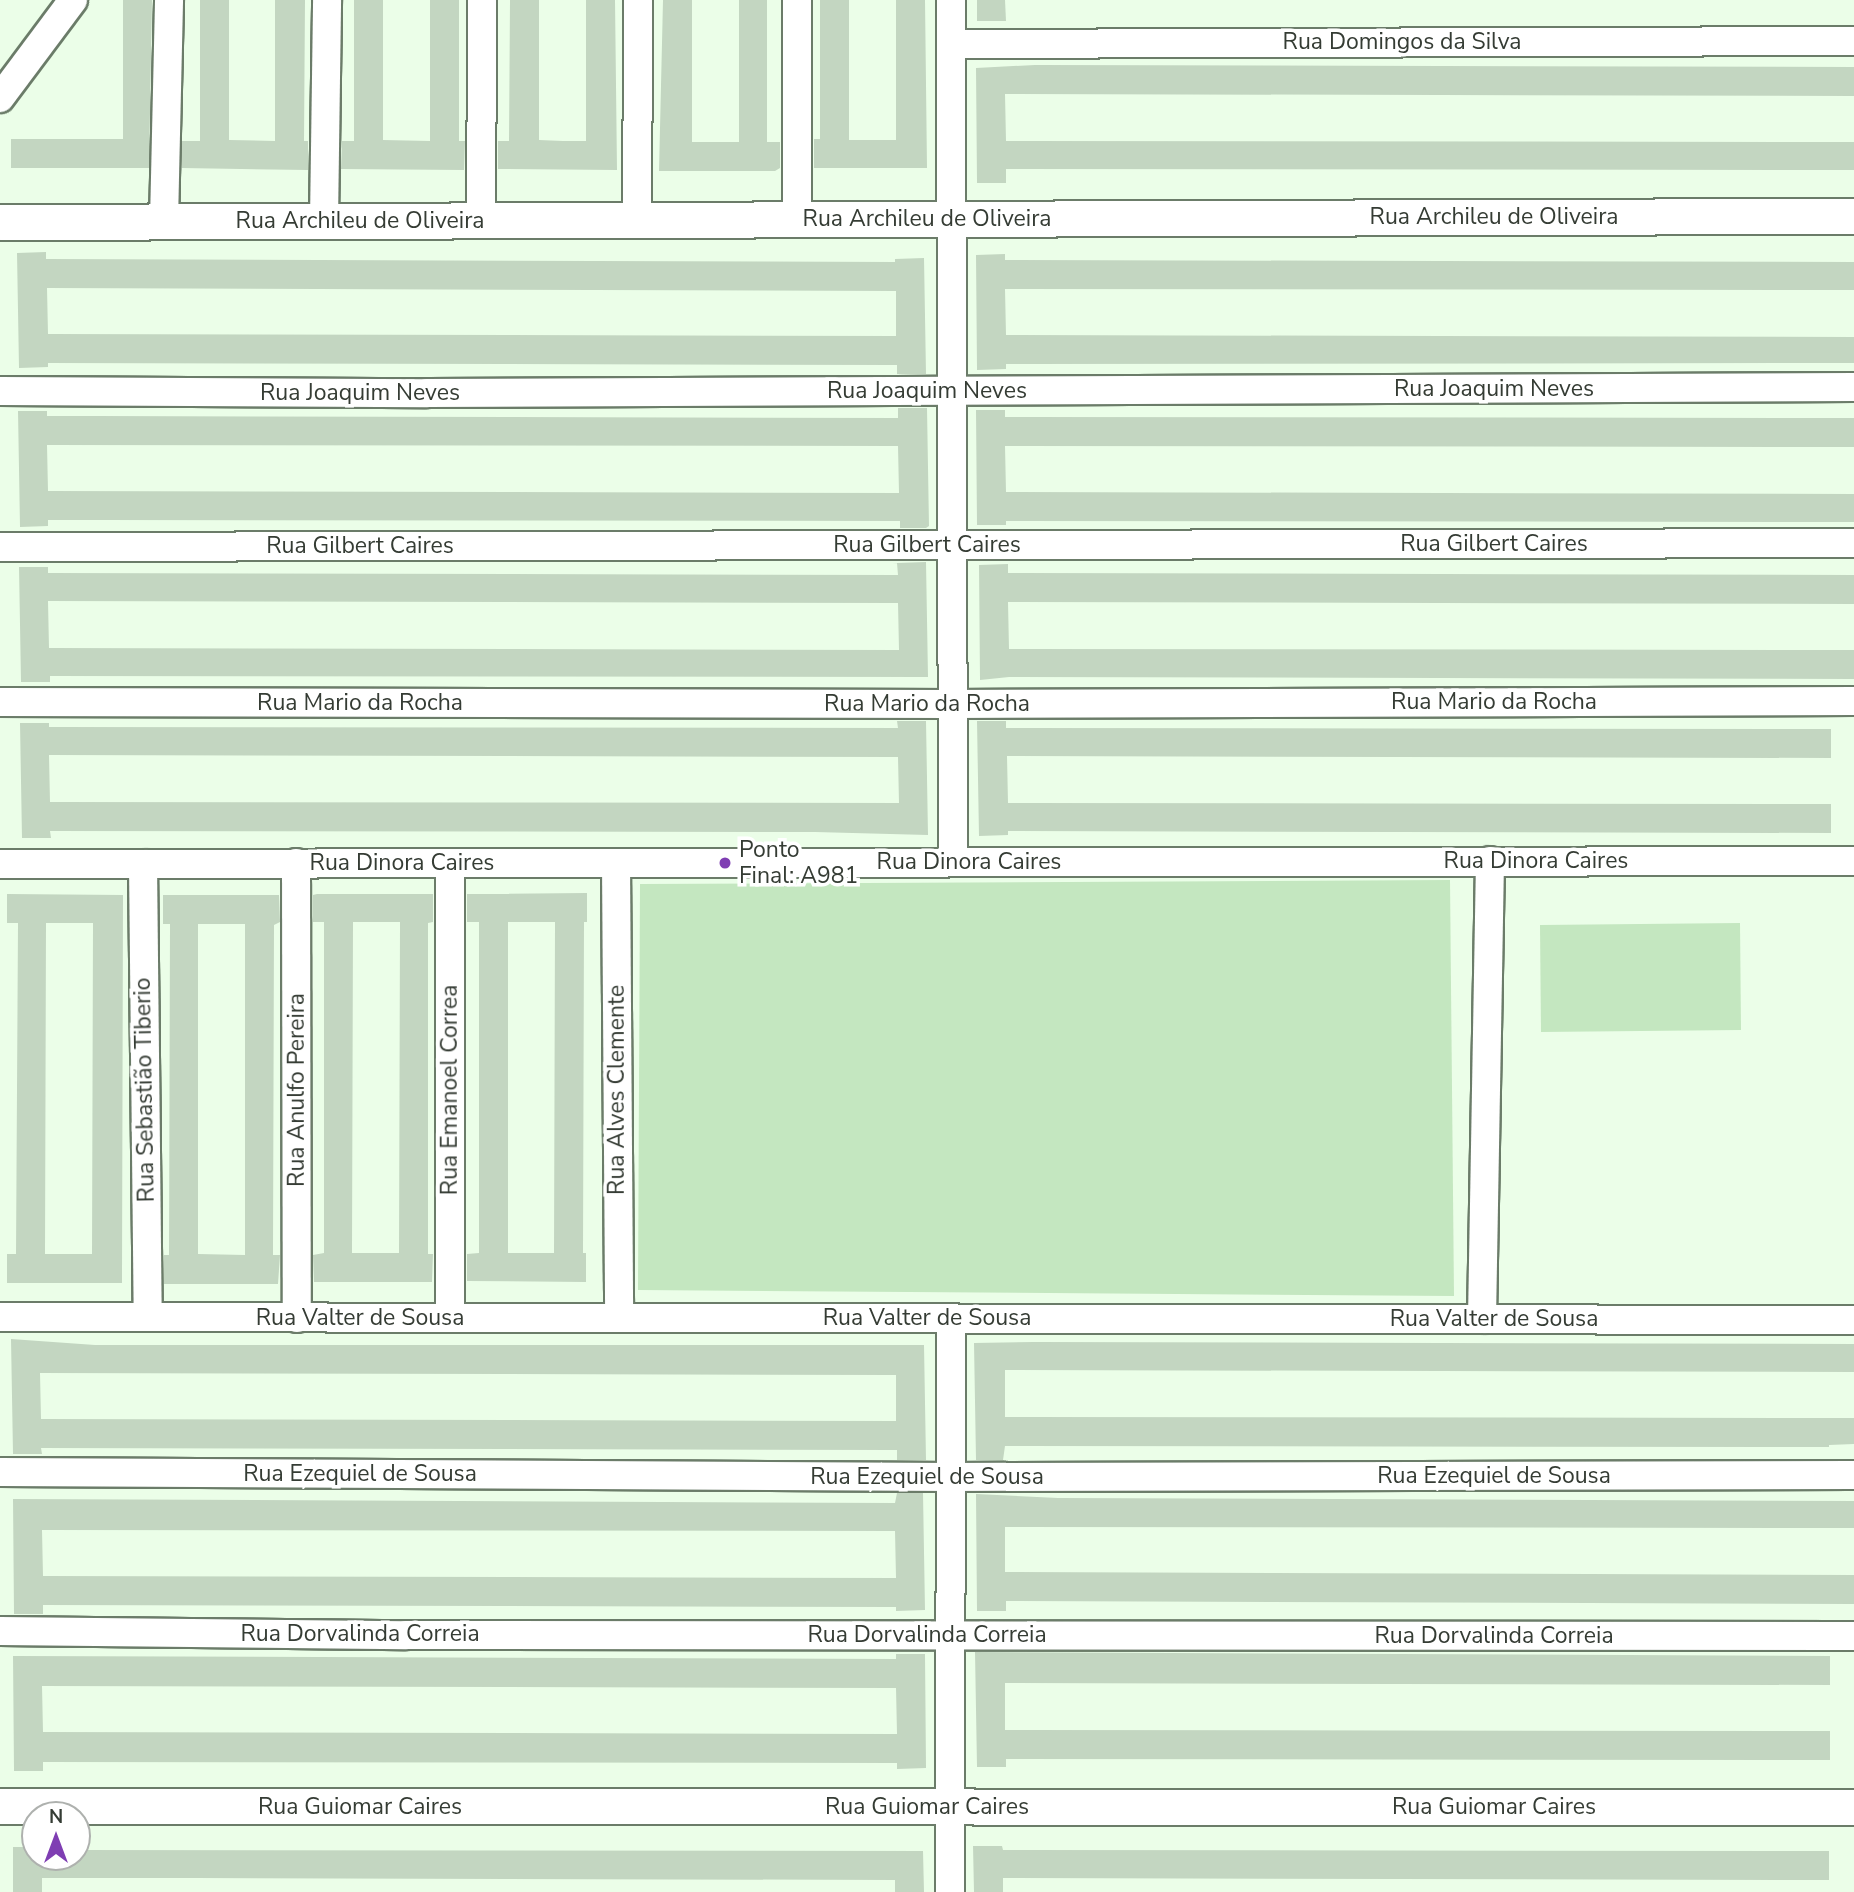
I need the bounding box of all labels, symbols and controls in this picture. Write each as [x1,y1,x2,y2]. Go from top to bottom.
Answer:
street label: Rua Domingos da Silva [1283,28,1521,56]
street label: Rua Archileu de Oliveira [1370,203,1618,231]
street label: Rua Archileu de Oliveira [803,205,1051,233]
street label: Rua Archileu de Oliveira [236,207,484,235]
street label: Rua Joaquim Neves [1394,375,1594,403]
street label: Rua Joaquim Neves [827,377,1027,405]
street label: Rua Joaquim Neves [260,379,460,407]
street label: Rua Gilbert Caires [1400,530,1588,558]
street label: Rua Gilbert Caires [833,531,1021,559]
street label: Rua Gilbert Caires [266,532,454,560]
street label: Rua Mario da Rocha [1391,688,1597,716]
street label: Rua Mario da Rocha [257,689,463,717]
street label: Rua Mario da Rocha [824,690,1030,718]
place label: Ponto Final: A981 [739,836,858,890]
street label: Rua Dinora Caires [1444,847,1628,875]
street label: Rua Dinora Caires [877,848,1061,876]
street label: Rua Dinora Caires [310,849,494,877]
marker: Ponto Final: A981 [717,855,733,871]
street label: Rua Sebastião Tiberio [129,977,161,1203]
street label: Rua Emanoel Correa [436,985,464,1195]
street label: Rua Alves Clemente [603,985,631,1195]
street label: Rua Anulfo Pereira [283,993,311,1187]
street label: Rua Valter de Sousa [256,1304,464,1332]
street label: Rua Valter de Sousa [823,1304,1031,1332]
street label: Rua Valter de Sousa [1390,1305,1598,1333]
street label: Rua Ezequiel de Sousa [243,1460,477,1488]
street label: Rua Ezequiel de Sousa [1377,1462,1611,1490]
street label: Rua Ezequiel de Sousa [810,1463,1044,1491]
street label: Rua Dorvalinda Correia [240,1620,480,1648]
street label: Rua Dorvalinda Correia [807,1621,1047,1649]
street label: Rua Dorvalinda Correia [1374,1622,1614,1650]
street label: Rua Guiomar Caires [258,1793,462,1821]
street label: Rua Guiomar Caires [825,1793,1029,1821]
street label: Rua Guiomar Caires [1392,1793,1596,1821]
north arrow [21,1801,91,1871]
text: N [49,1804,63,1830]

